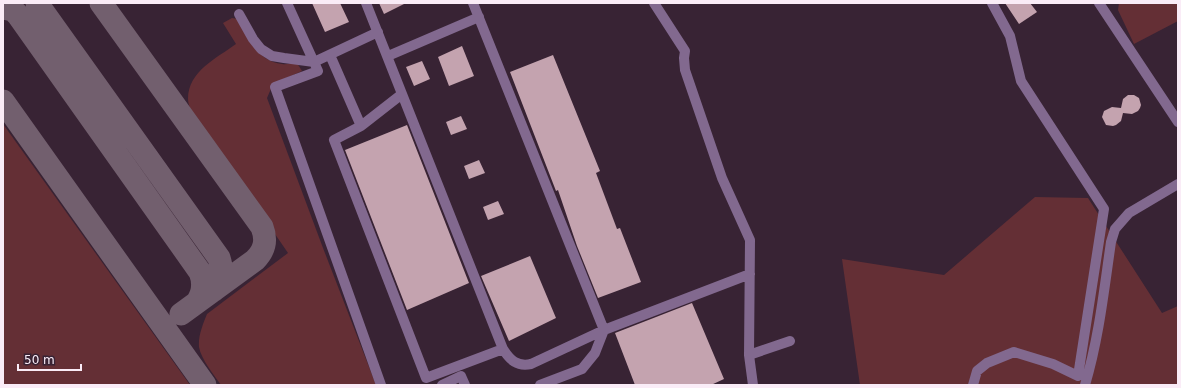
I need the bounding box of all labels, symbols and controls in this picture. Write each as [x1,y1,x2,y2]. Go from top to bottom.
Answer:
scale bar [18,346,81,372]
text: 50 m [24,353,55,367]

